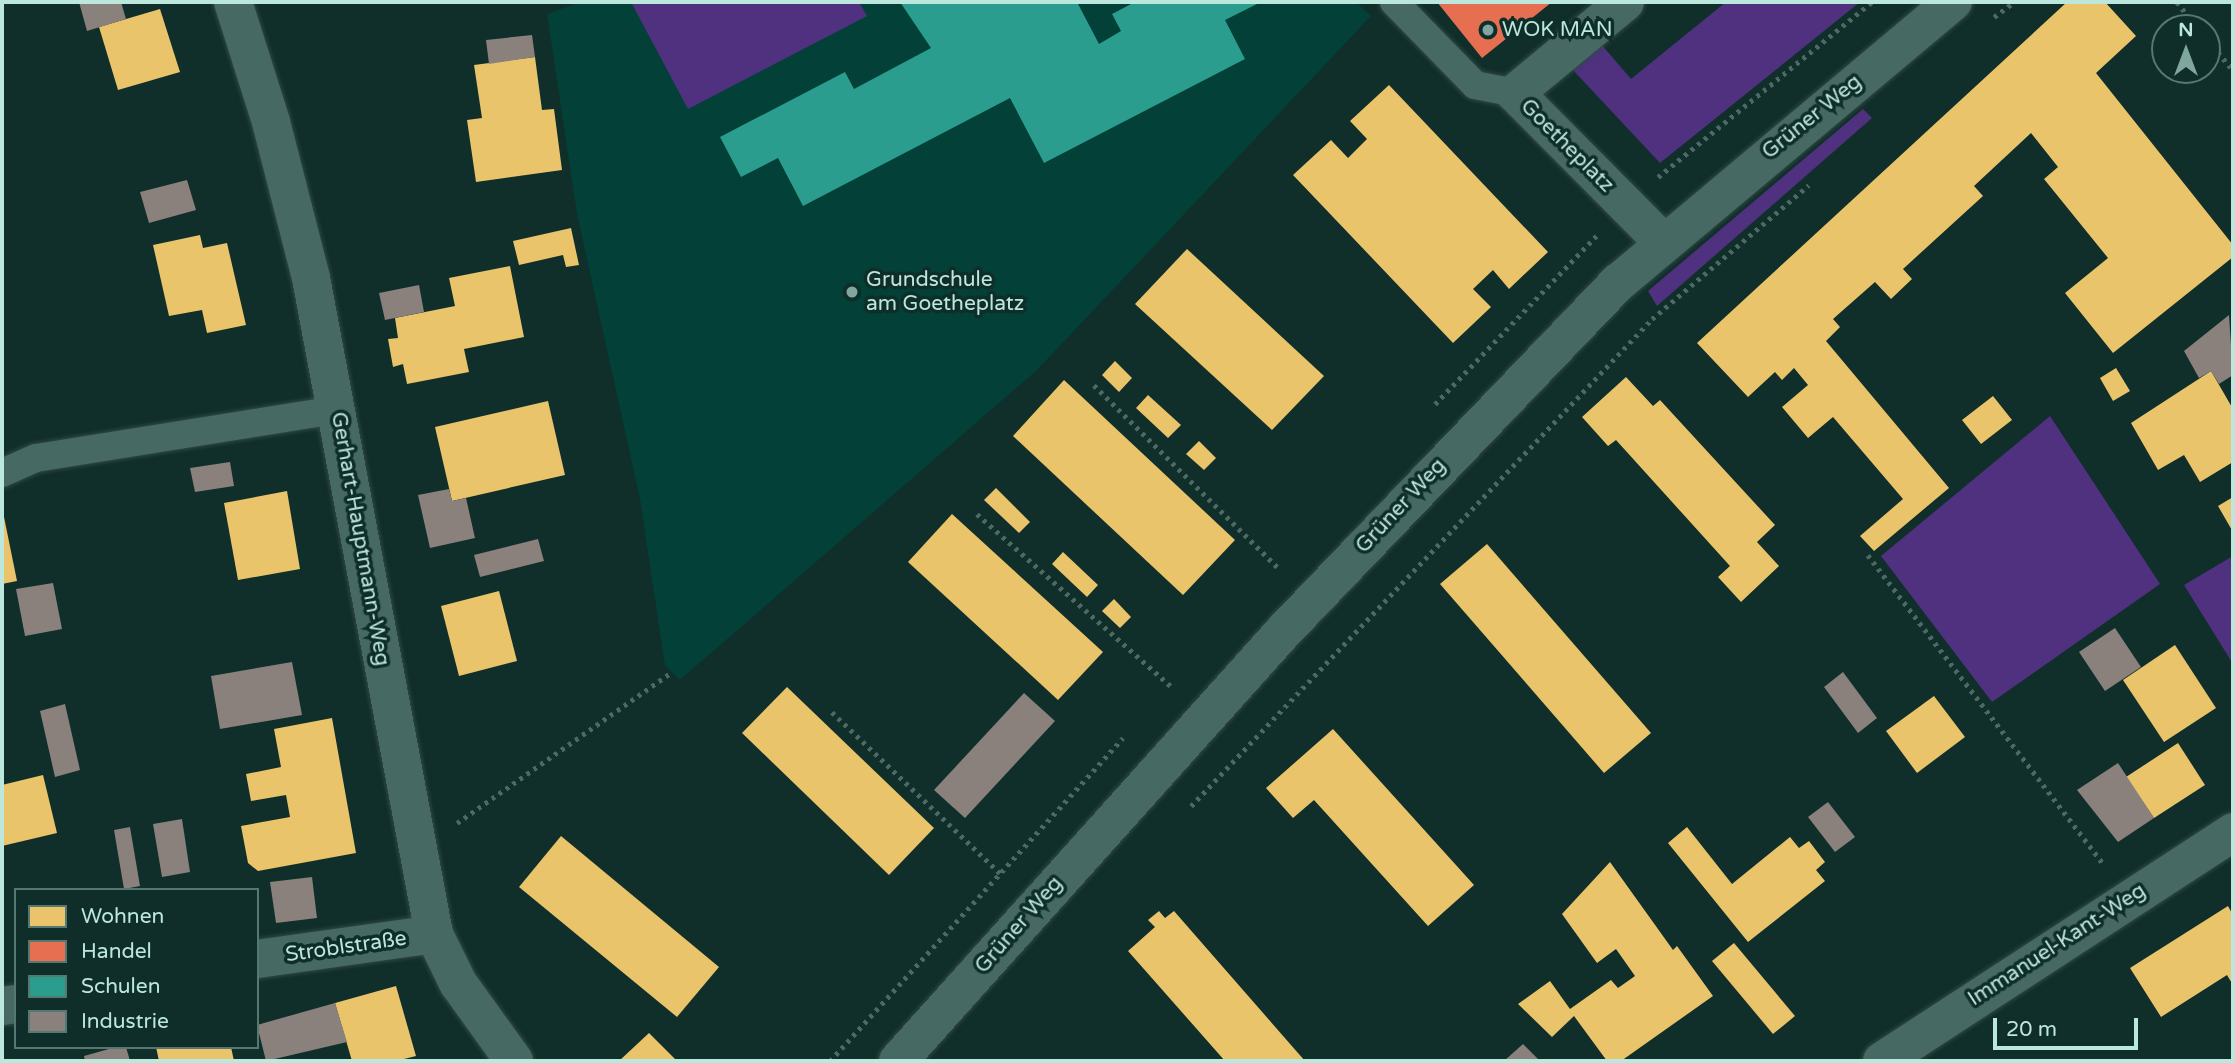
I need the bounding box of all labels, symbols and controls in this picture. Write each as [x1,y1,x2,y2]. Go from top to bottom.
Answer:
north arrow [2151,14,2221,84]
place label: WOK MAN [1502,17,1613,43]
text: N [2178,19,2194,41]
marker: WOK MAN [1480,22,1496,38]
street label: Grüner Weg [1757,69,1867,165]
street label: Goetheplatz [1515,94,1619,198]
place label: Grundschule am Goetheplatz [866,267,1024,317]
marker: Grundschule am Goetheplatz [844,284,860,300]
street label: Gerhart-Hauptmann-Weg [325,410,395,668]
street label: Grüner Weg [1351,453,1451,559]
street label: Grüner Weg [970,871,1068,979]
street label: Immanuel-Kant-Weg [1964,878,2150,1012]
legend [14,888,259,1049]
text: Wohnen [81,904,164,929]
street label: Stroblstraße [284,926,408,968]
text: Handel [81,939,152,964]
text: Schulen [81,974,161,999]
scale bar [1997,1004,2142,1048]
text: Industrie [81,1009,169,1034]
text: 20 m [2006,1017,2057,1042]

